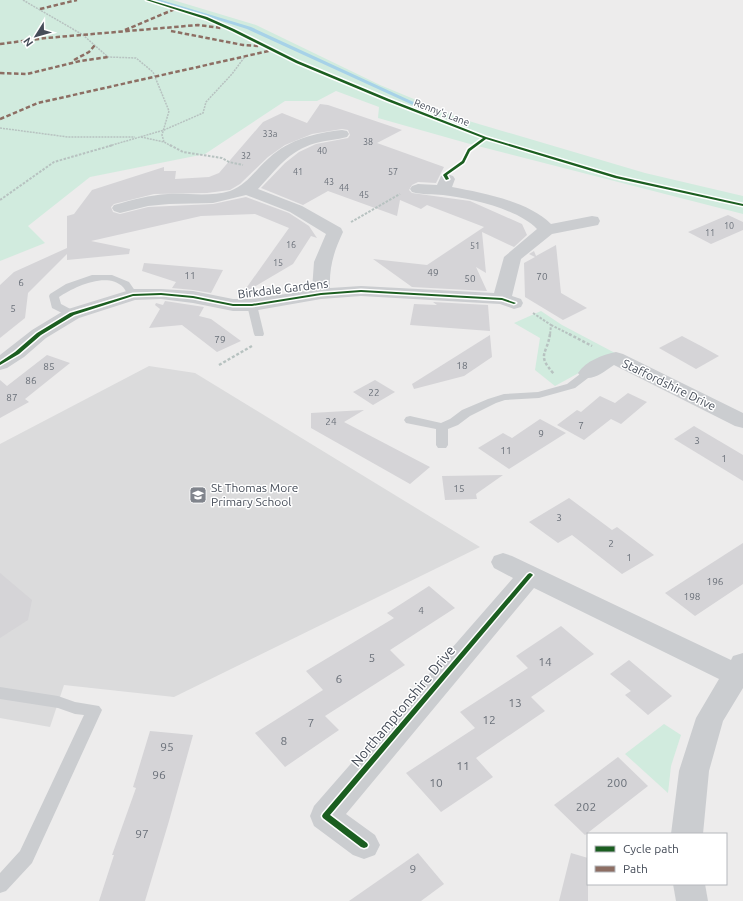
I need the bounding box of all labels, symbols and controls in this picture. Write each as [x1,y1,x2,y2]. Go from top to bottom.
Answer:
north arrow [16,16,56,56]
text: N [21,35,35,49]
street label: Renny's Lane [413,97,471,128]
house number: 33a [263,129,277,139]
house number: 38 [363,137,373,147]
house number: 40 [317,146,327,156]
house number: 32 [241,151,251,161]
house number: 41 [293,167,303,177]
house number: 57 [388,167,398,177]
house number: 43 [324,177,334,187]
house number: 44 [339,183,349,193]
house number: 45 [359,190,369,200]
house number: 10 [724,221,734,231]
house number: 11 [705,228,715,238]
house number: 16 [286,240,296,250]
house number: 51 [470,241,480,251]
house number: 15 [273,258,283,268]
house number: 49 [427,267,439,278]
house number: 11 [184,270,196,281]
house number: 70 [536,271,548,282]
house number: 50 [464,273,476,284]
house number: 6 [18,277,24,288]
street label: Birkdale Gardens [237,277,329,301]
house number: 5 [10,303,16,314]
house number: 79 [214,334,226,345]
street label: Staffordshire Drive [620,356,718,413]
house number: 18 [456,360,468,371]
house number: 85 [43,361,55,372]
house number: 86 [25,375,37,386]
house number: 22 [368,387,380,398]
house number: 87 [6,392,18,403]
house number: 24 [325,416,337,427]
house number: 7 [578,420,584,431]
house number: 9 [538,428,544,439]
house number: 3 [694,435,700,446]
house number: 11 [500,445,512,456]
house number: 1 [721,453,727,464]
place label: St Thomas More Primary School [211,481,298,508]
house number: 15 [453,483,465,494]
school or university icon: St Thomas More Primary School [188,485,208,505]
house number: 3 [556,512,562,523]
house number: 2 [608,538,614,549]
house number: 1 [626,552,632,563]
house number: 196 [707,576,724,587]
house number: 198 [684,591,701,602]
house number: 4 [418,605,424,616]
street label: Northamptonshire Drive [348,642,458,770]
house number: 5 [369,651,375,664]
house number: 14 [538,655,552,668]
house number: 6 [336,672,343,685]
house number: 13 [508,696,522,709]
house number: 12 [482,713,496,726]
house number: 7 [308,716,314,729]
house number: 8 [281,734,288,747]
house number: 95 [160,740,174,753]
house number: 11 [456,759,470,772]
house number: 96 [152,768,166,781]
house number: 10 [429,776,443,789]
house number: 200 [607,776,627,789]
house number: 202 [576,800,596,813]
house number: 97 [135,827,149,840]
legend [587,833,727,885]
text: Cycle path [623,842,679,855]
house number: 9 [410,862,416,875]
text: Path [623,862,648,875]

